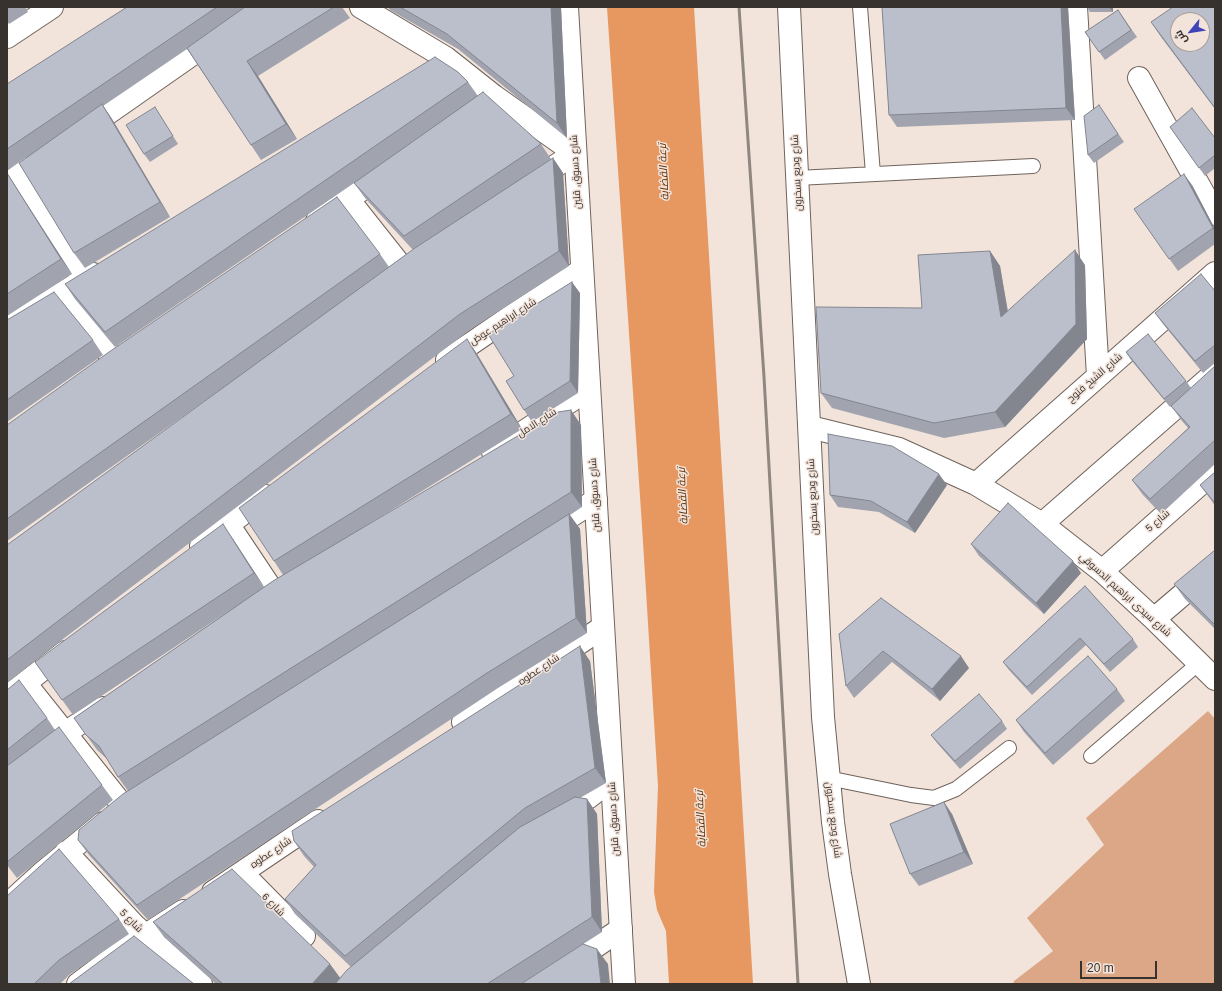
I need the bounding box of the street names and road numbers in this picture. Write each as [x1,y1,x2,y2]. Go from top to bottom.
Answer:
street label: شارع وديع بسخرون [789,134,805,212]
street label: شارع دسوق, قلين [568,135,584,209]
street label: شارع ابراهيم عوض [467,296,539,348]
street label: شارع الشيخ فتوح [1065,351,1125,405]
street label: شارع الامل [515,406,559,440]
street label: شارع دسوق, قلين [587,458,603,532]
street label: شارع وديع بسخرون [805,458,821,536]
street label: شارع 5 [1144,507,1172,535]
street label: شارع سيدى ابراهيم الدسوقي [1077,551,1173,639]
street label: شارع عطوه [516,652,562,688]
street label: شارع وديع بسخرون [822,781,844,859]
street label: شارع دسوق, قلين [606,782,622,856]
street label: شارع عطوه [248,835,294,871]
street label: شارع 6 [259,891,287,919]
street label: شارع 5 [117,907,145,935]

